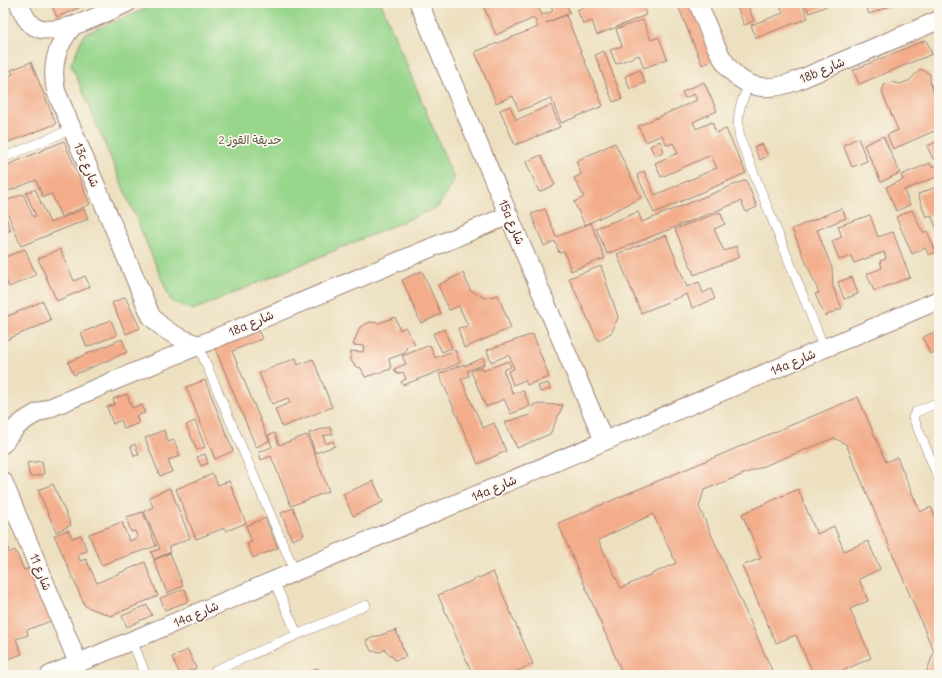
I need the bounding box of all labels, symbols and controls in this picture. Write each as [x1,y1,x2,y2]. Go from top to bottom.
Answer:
street label: 18b شارع [797,54,847,88]
park label: حديقة القوز 2 [218,132,282,148]
street label: 13c شارع [69,141,103,190]
street label: 15a شارع [494,197,528,248]
street label: 18a شارع [226,307,277,341]
street label: 14a شارع [768,346,819,380]
street label: 14a شارع [469,472,520,506]
street label: شارع 11 [25,551,55,593]
street label: 14a شارع [171,598,222,632]

